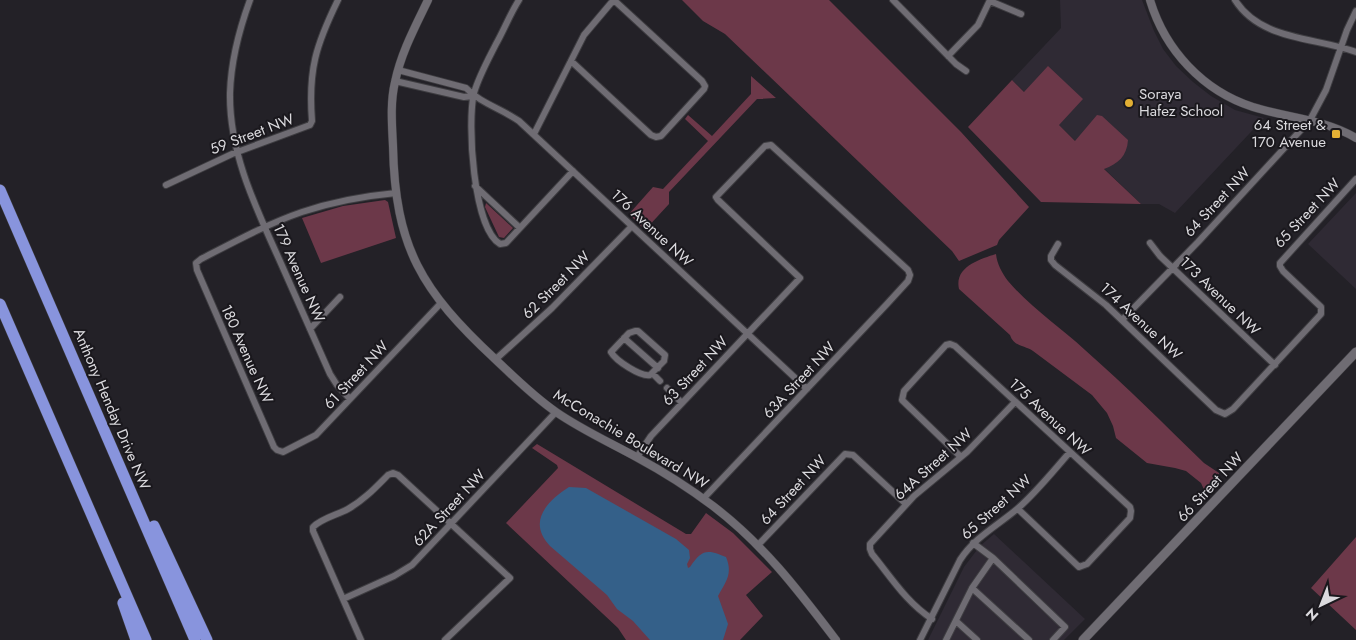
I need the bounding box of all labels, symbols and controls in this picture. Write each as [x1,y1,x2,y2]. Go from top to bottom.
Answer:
place label: Soraya Hafez School [1139,83,1223,122]
marker: Soraya Hafez School [1123,97,1135,109]
street label: 59 Street NW [207,108,297,160]
place label: 64 Street & 170 Avenue [1251,114,1326,153]
marker: 64 Street & 170 Avenue [1330,128,1342,140]
street label: 64 Street NW [1179,162,1255,242]
street label: 65 Street NW [1269,173,1345,253]
street label: 176 Avenue NW [606,184,698,272]
street label: 179 Avenue NW [268,220,331,326]
street label: 62 Street NW [517,246,595,324]
street label: 173 Avenue NW [1175,252,1266,340]
street label: 174 Avenue NW [1095,277,1187,365]
street label: 180 Avenue NW [215,301,279,407]
street label: Anthony Henday Drive NW [68,325,156,493]
street label: 63 Street NW [657,331,733,411]
street label: 61 Street NW [318,336,394,414]
street label: 63A Street NW [758,337,840,423]
street label: 175 Avenue NW [1004,373,1096,461]
street label: McConachie Boulevard NW [549,384,713,494]
street label: 64A Street NW [889,423,977,505]
street label: 66 Street NW [1172,447,1248,527]
street label: 64 Street NW [755,450,831,530]
street label: 62A Street NW [407,464,491,551]
street label: 65 Street NW [956,469,1036,545]
north arrow [1296,580,1346,630]
text: N [1301,603,1323,626]

